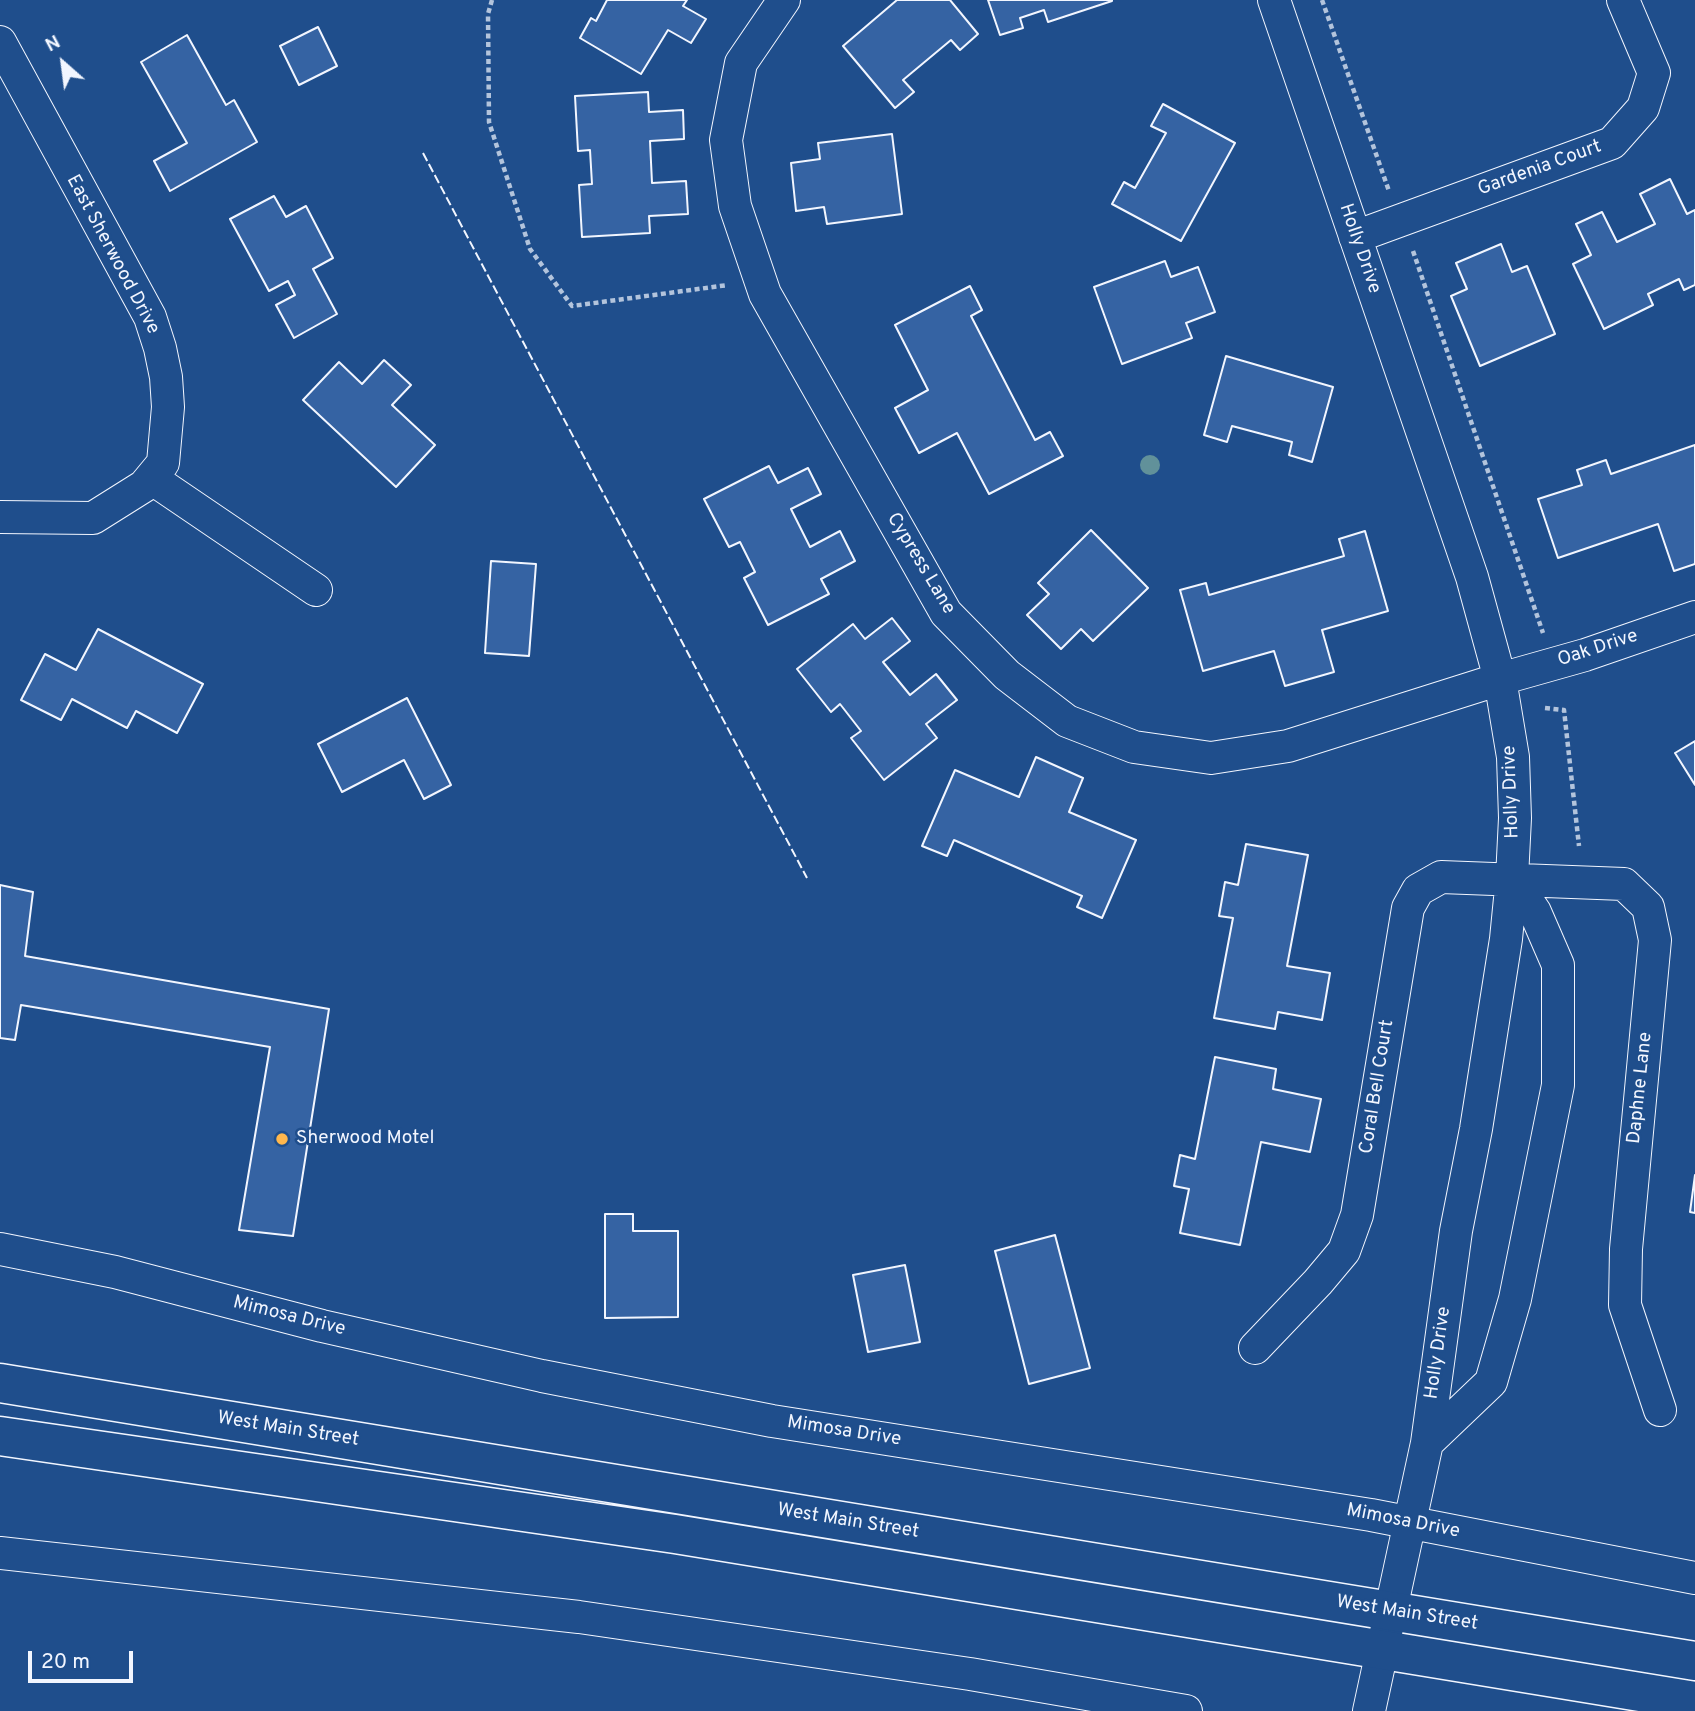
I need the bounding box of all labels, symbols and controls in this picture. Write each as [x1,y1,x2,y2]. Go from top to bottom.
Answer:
north arrow [28,28,98,98]
text: N [41,31,65,58]
street label: Gardenia Court [1475,136,1605,202]
street label: East Sherwood Drive [60,171,164,339]
street label: Holly Drive [1333,201,1385,297]
street label: Cypress Lane [881,509,959,619]
street label: Oak Drive [1555,625,1641,673]
street label: Holly Drive [1499,745,1525,839]
street label: Coral Bell Court [1356,1018,1400,1156]
street label: Daphne Lane [1624,1031,1658,1145]
place label: Sherwood Motel [296,1128,434,1150]
marker: Sherwood Motel [274,1131,290,1147]
street label: Mimosa Drive [230,1292,348,1342]
street label: Holly Drive [1421,1305,1457,1401]
street label: West Main Street [216,1408,360,1452]
street label: Mimosa Drive [785,1412,903,1452]
street label: West Main Street [776,1500,920,1544]
street label: Mimosa Drive [1344,1500,1462,1544]
street label: West Main Street [1335,1592,1479,1636]
scale bar [32,1638,136,1682]
text: 20 m [41,1649,90,1676]

